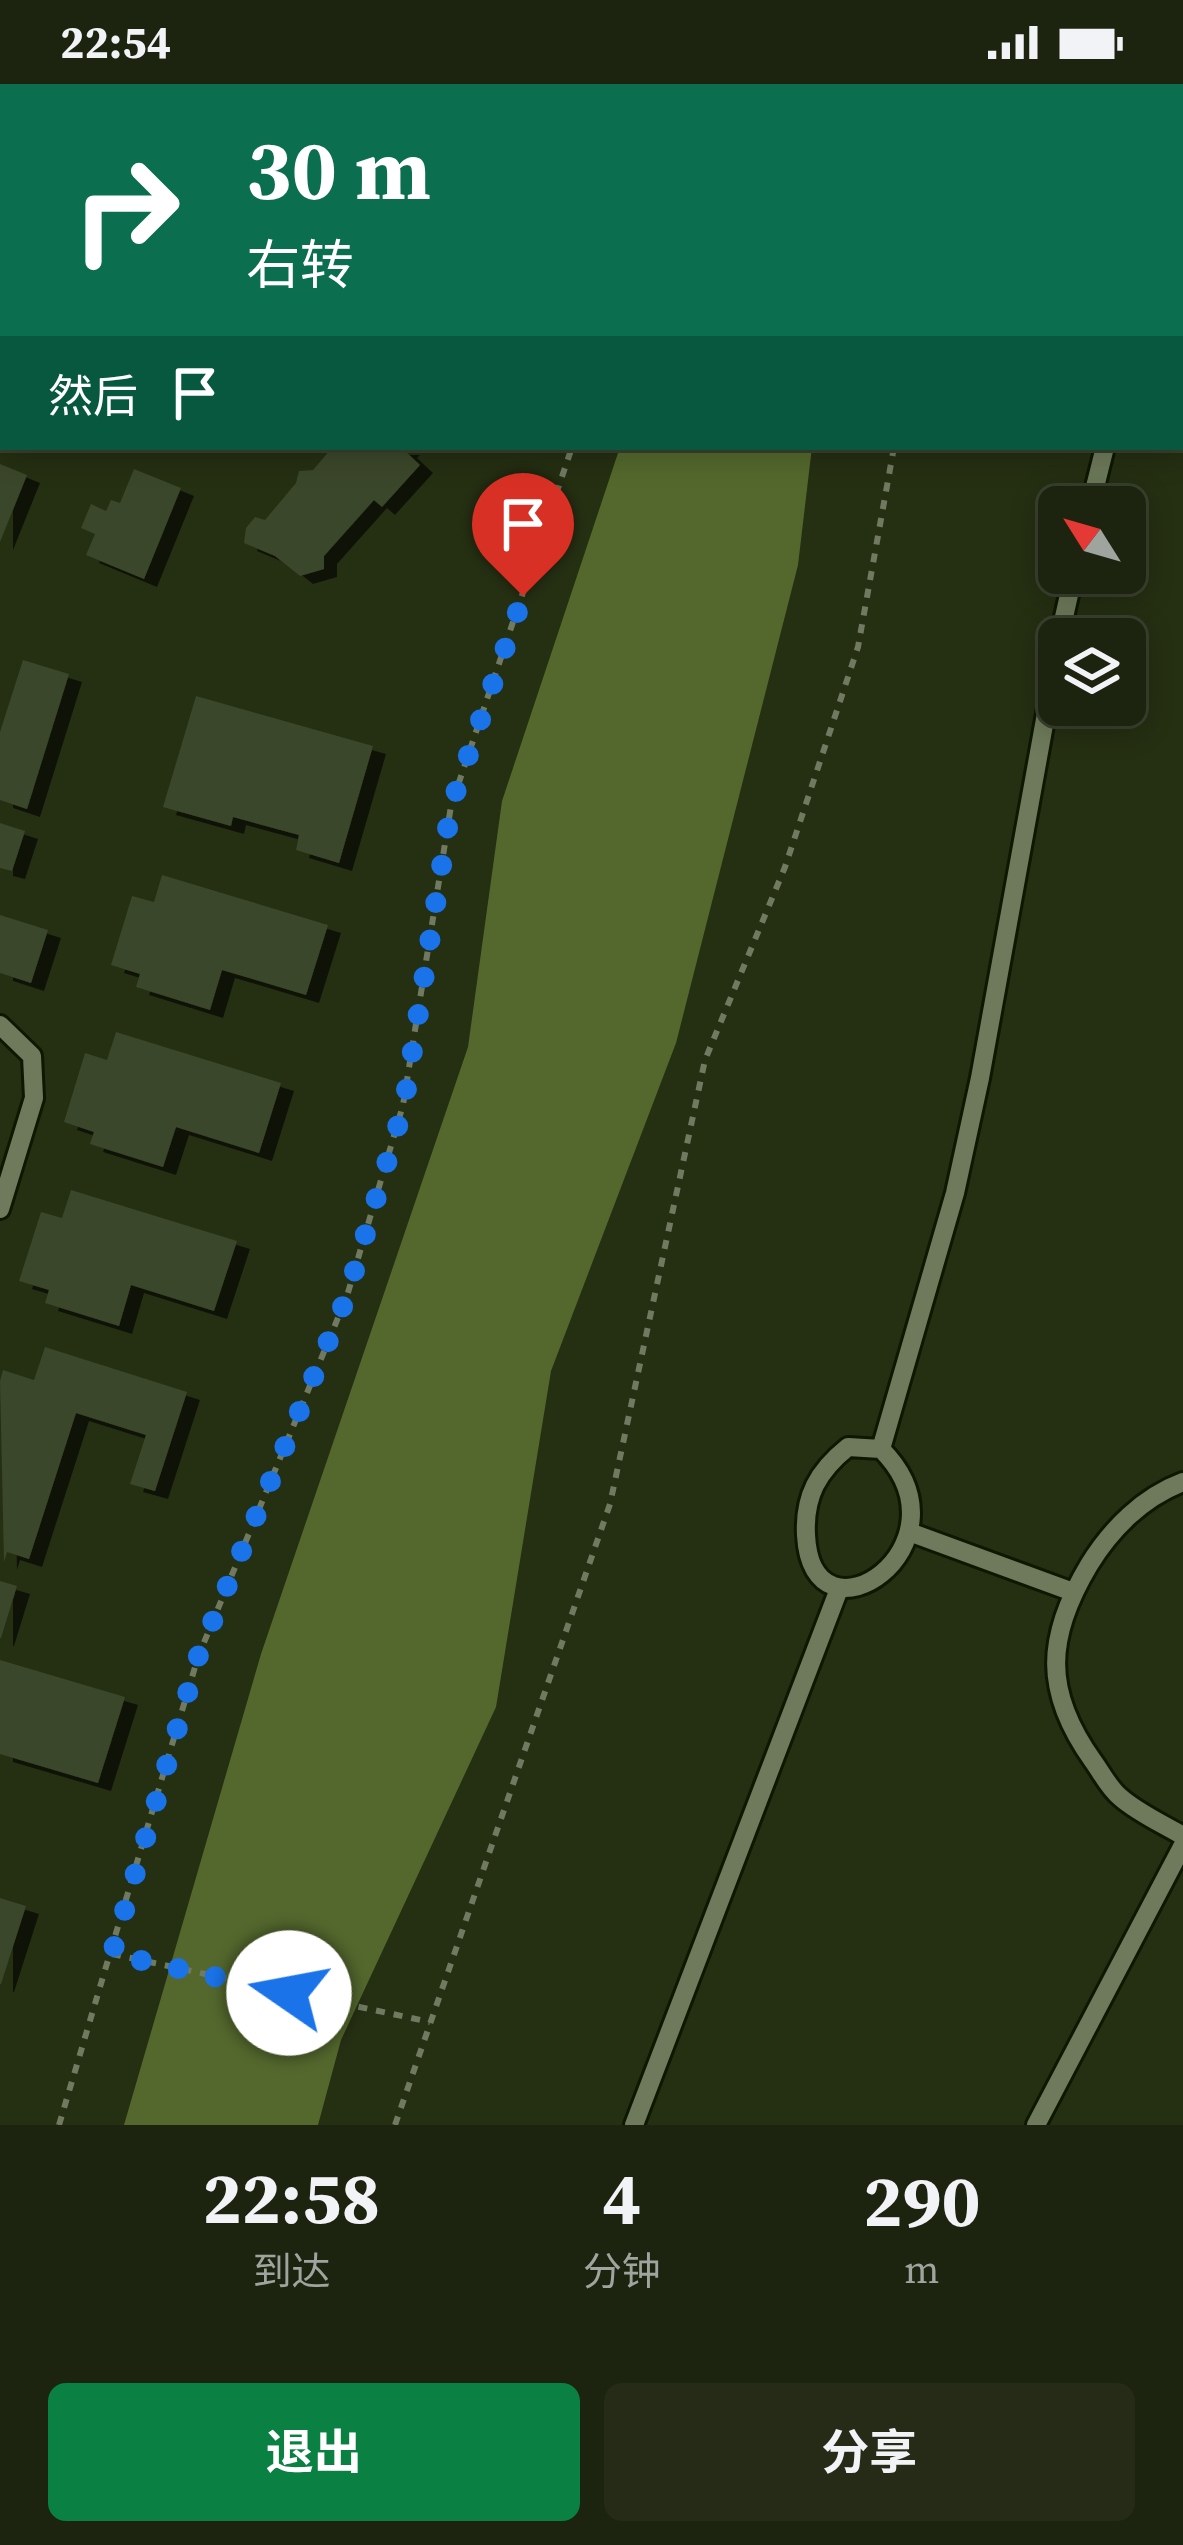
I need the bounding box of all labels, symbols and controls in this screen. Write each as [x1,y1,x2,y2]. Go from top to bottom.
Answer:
text: 22:54 [60,11,171,73]
text: 30 m [246,112,431,227]
icon: right [48,132,204,288]
text: 右转 [246,228,354,302]
icon: arrive [162,360,228,426]
text: 然后 [48,365,138,427]
pin [472,473,574,596]
north arrow [1038,486,1146,594]
map controls [1038,486,1146,726]
icon: arrive [490,491,556,557]
button: layers [1038,618,1146,726]
position arrow [226,1930,352,2056]
text: 22:58 [203,2148,380,2247]
text: 4 [602,2148,641,2247]
text: 290 [863,2151,980,2250]
text: m [904,2243,939,2296]
text: 到达 [252,2245,330,2298]
text: 分钟 [583,2245,661,2298]
button: 退出 [48,2383,580,2521]
button: 分享 [604,2383,1135,2521]

